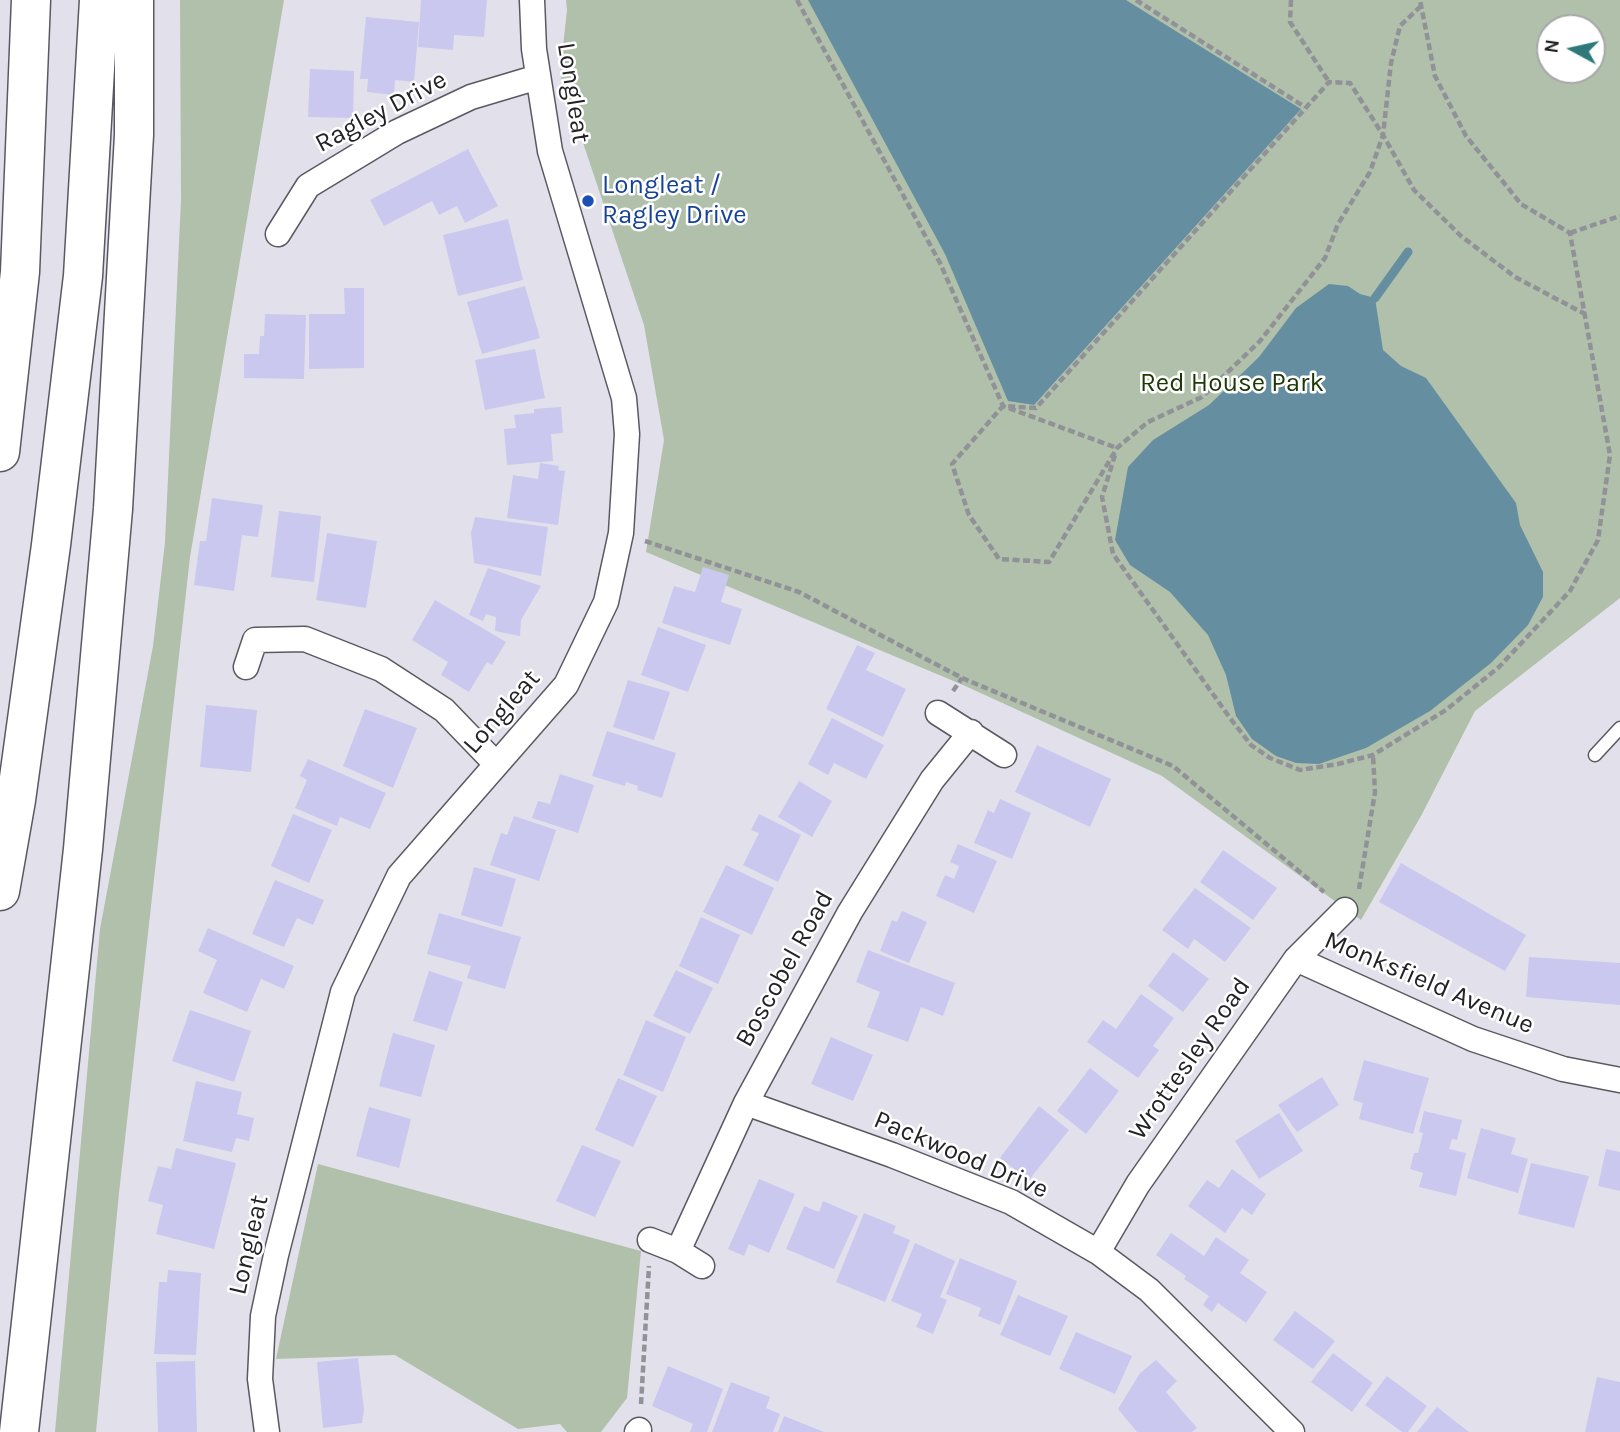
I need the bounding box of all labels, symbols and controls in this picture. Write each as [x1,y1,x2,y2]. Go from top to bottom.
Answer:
north arrow [1536,14,1606,84]
text: N [1540,38,1564,55]
street label: Longleat [550,40,596,146]
street label: Ragley Drive [310,64,452,160]
place label: Longleat / Ragley Drive [602,170,747,232]
marker: Longleat / Ragley Drive [580,193,596,209]
park label: Red House Park [1140,368,1324,400]
street label: Longleat [457,663,547,761]
street label: Boscobel Road [729,885,841,1053]
street label: Monksfield Avenue [1319,925,1539,1041]
street label: Wrottesley Road [1122,972,1258,1146]
street label: Packwood Drive [869,1104,1053,1206]
street label: Longleat [222,1192,276,1298]

